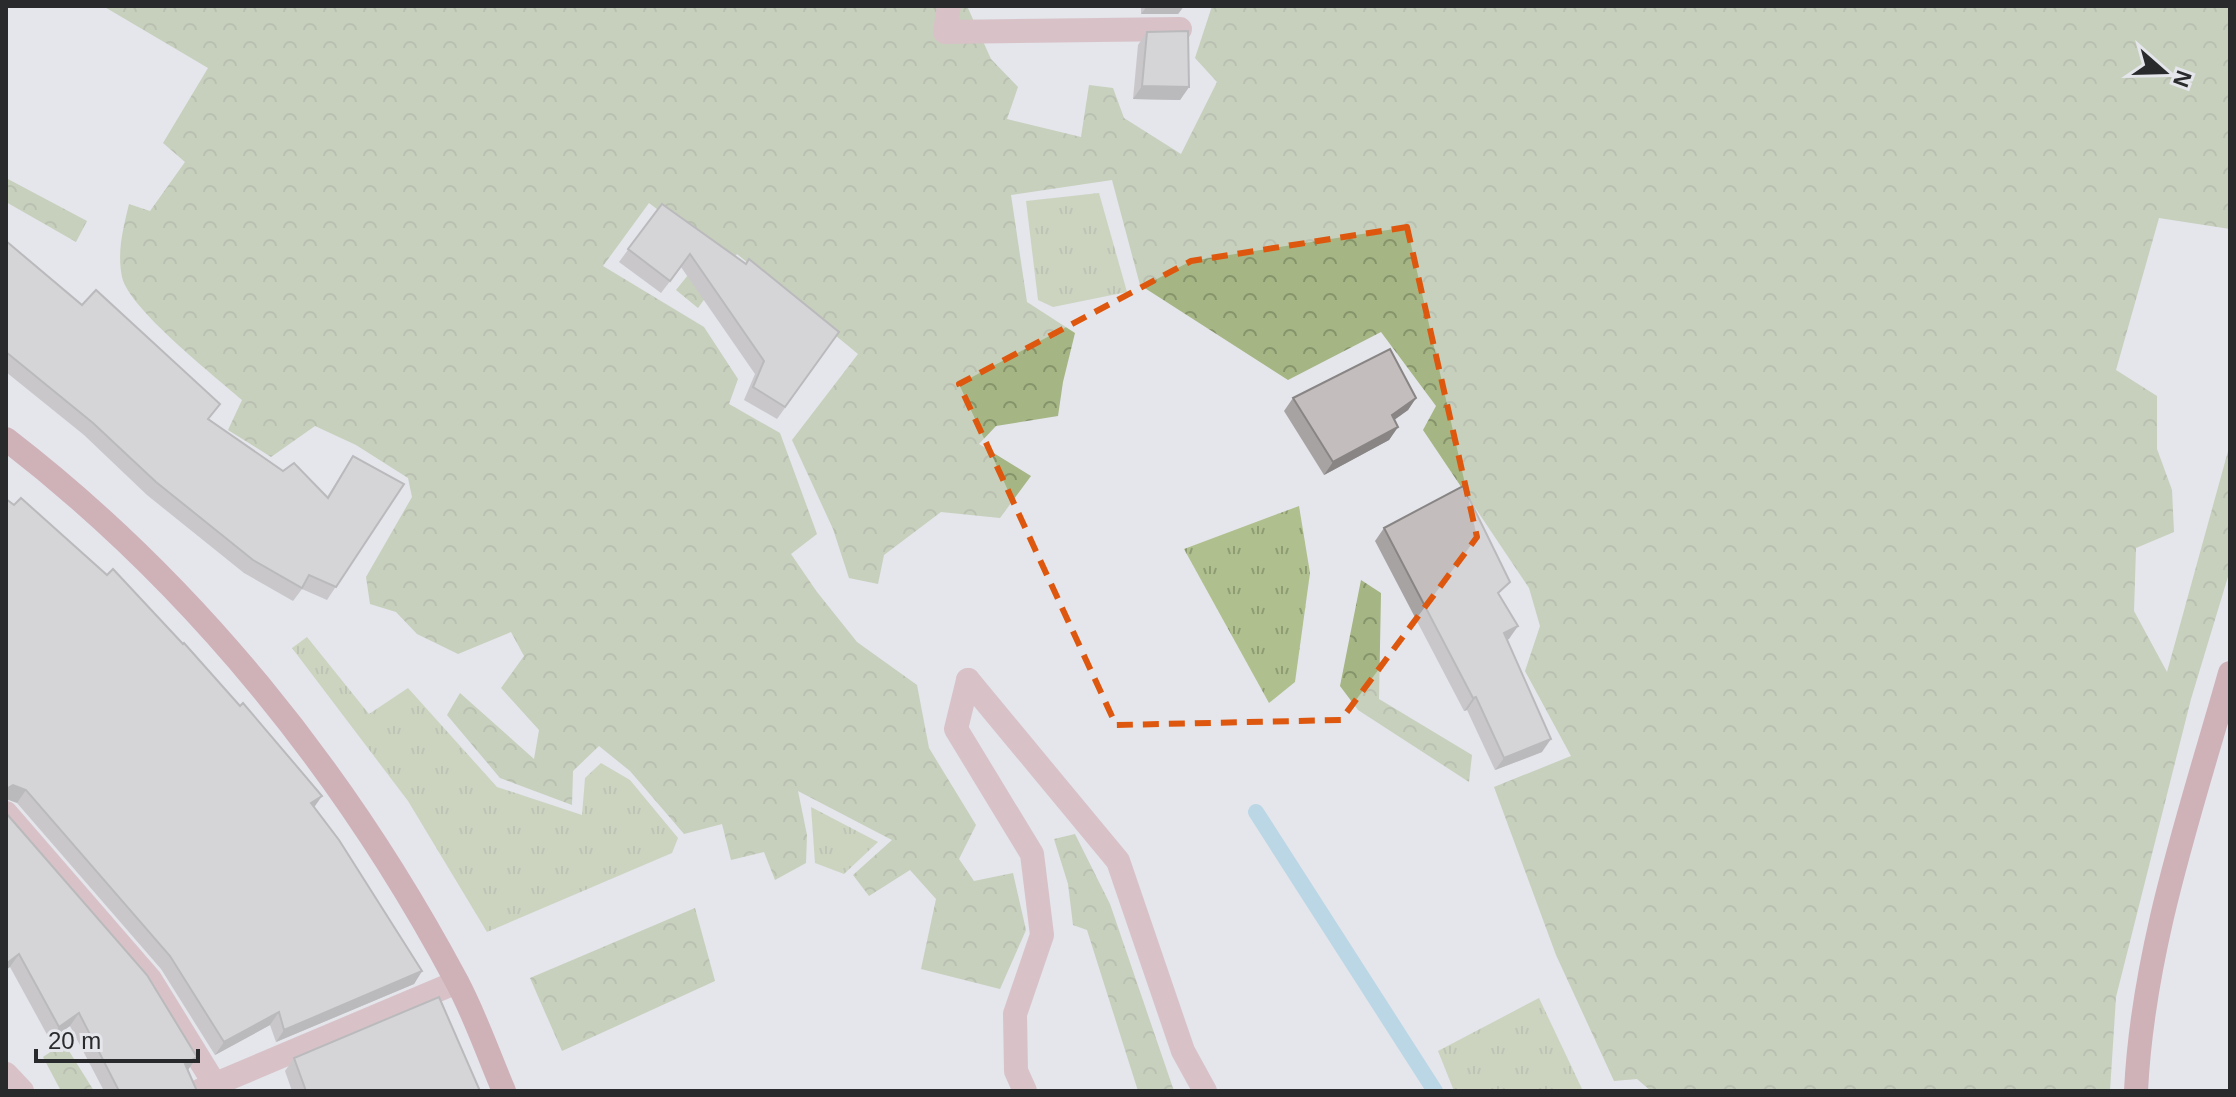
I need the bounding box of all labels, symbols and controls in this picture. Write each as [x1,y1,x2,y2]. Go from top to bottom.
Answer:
north arrow [2124,32,2204,112]
text: N [2168,67,2197,90]
scale bar [36,1013,198,1063]
text: 20 m [48,1027,101,1054]

